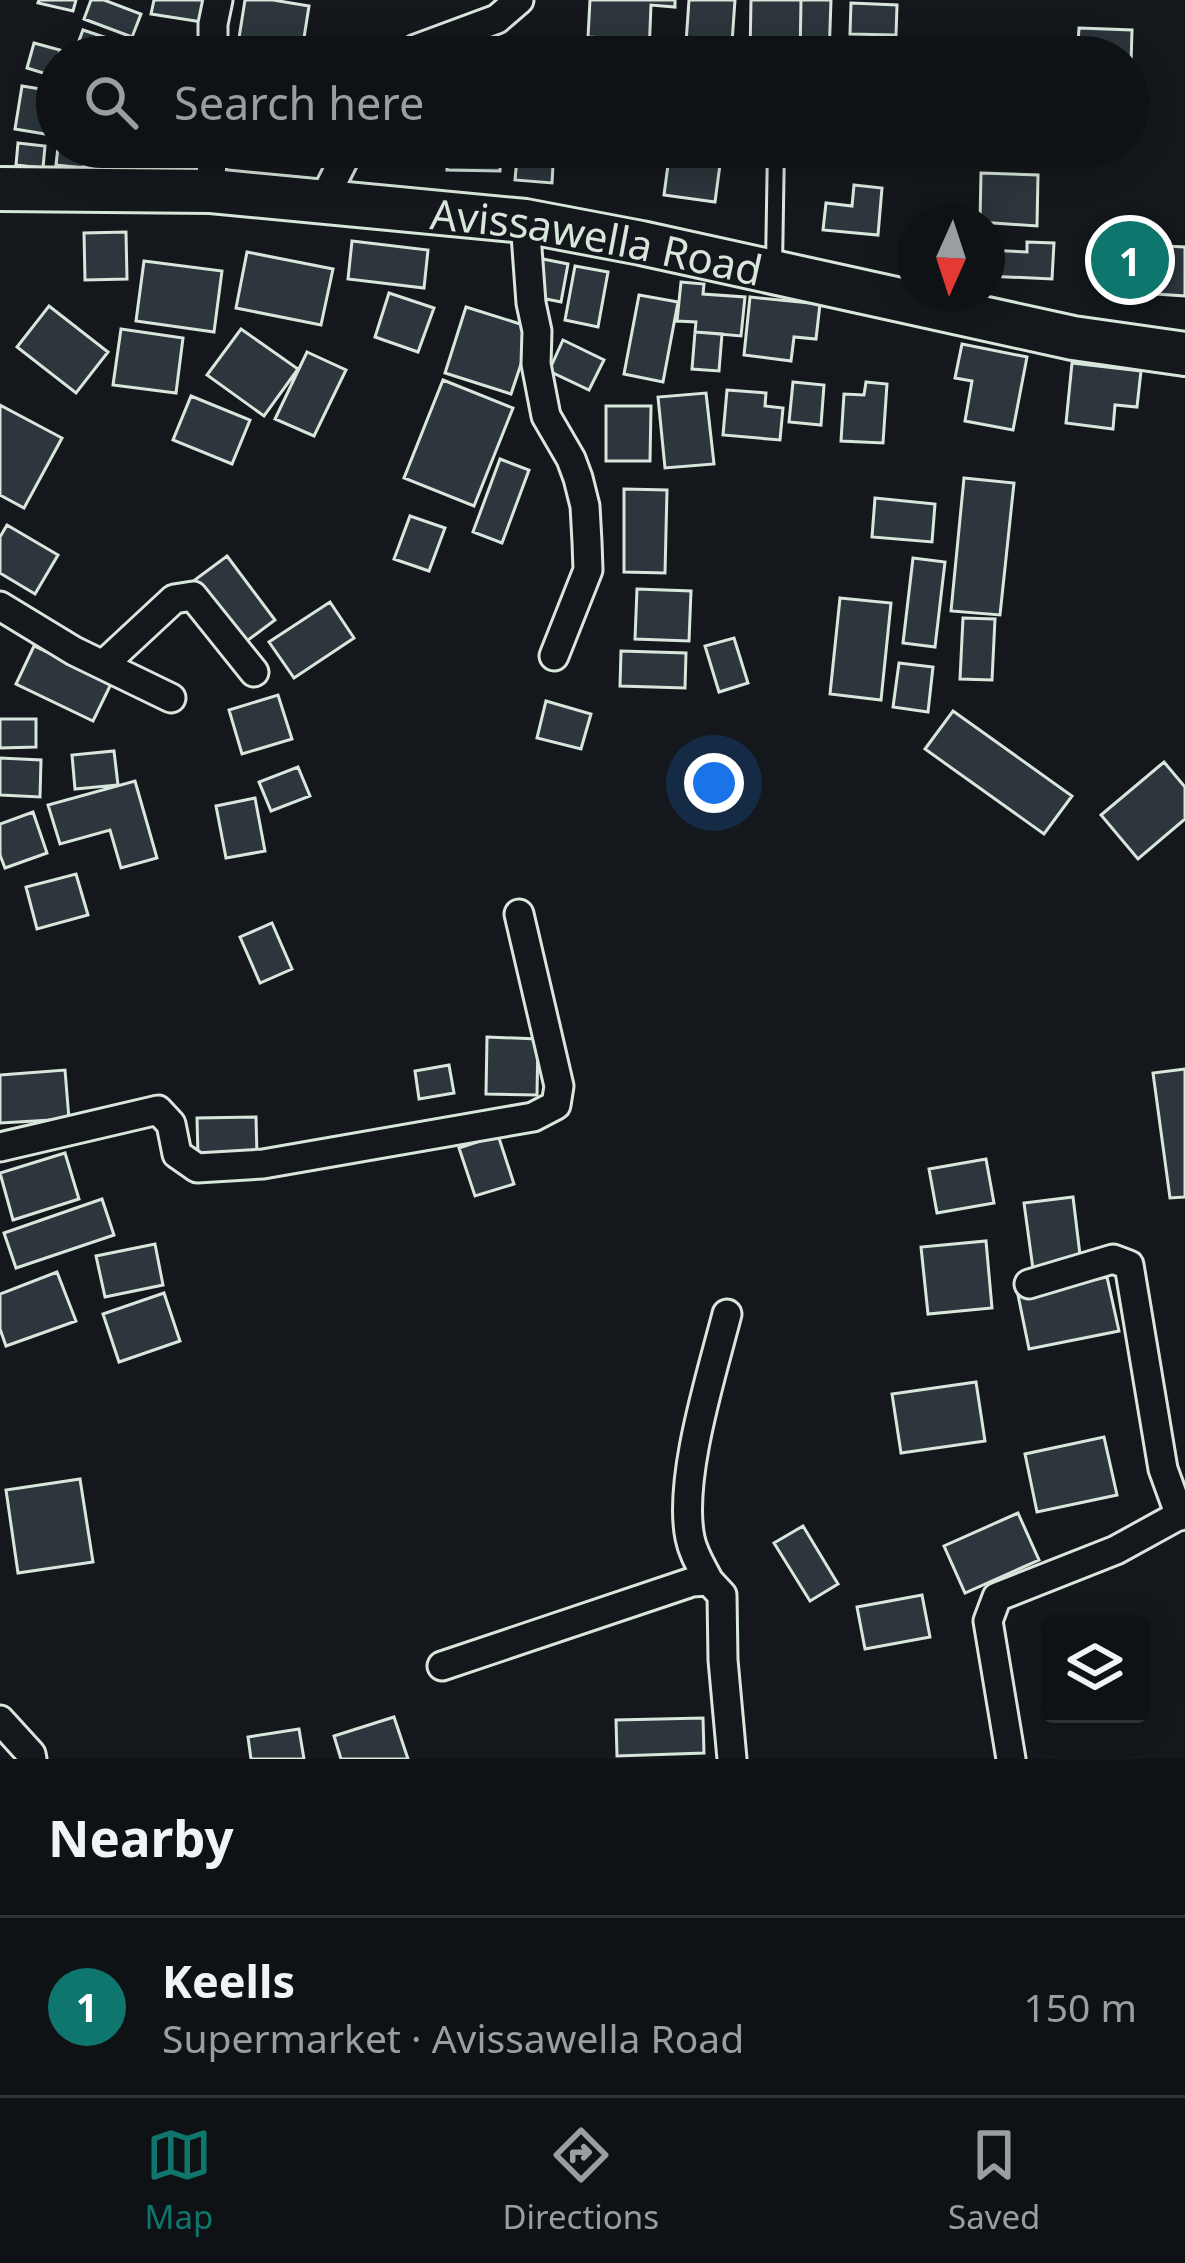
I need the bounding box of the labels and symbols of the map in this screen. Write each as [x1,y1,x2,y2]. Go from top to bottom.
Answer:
street label: Avissawella Road [428,184,768,297]
north arrow [897,204,1005,312]
pin: 1 [1091,215,1169,305]
your location [684,753,744,813]

